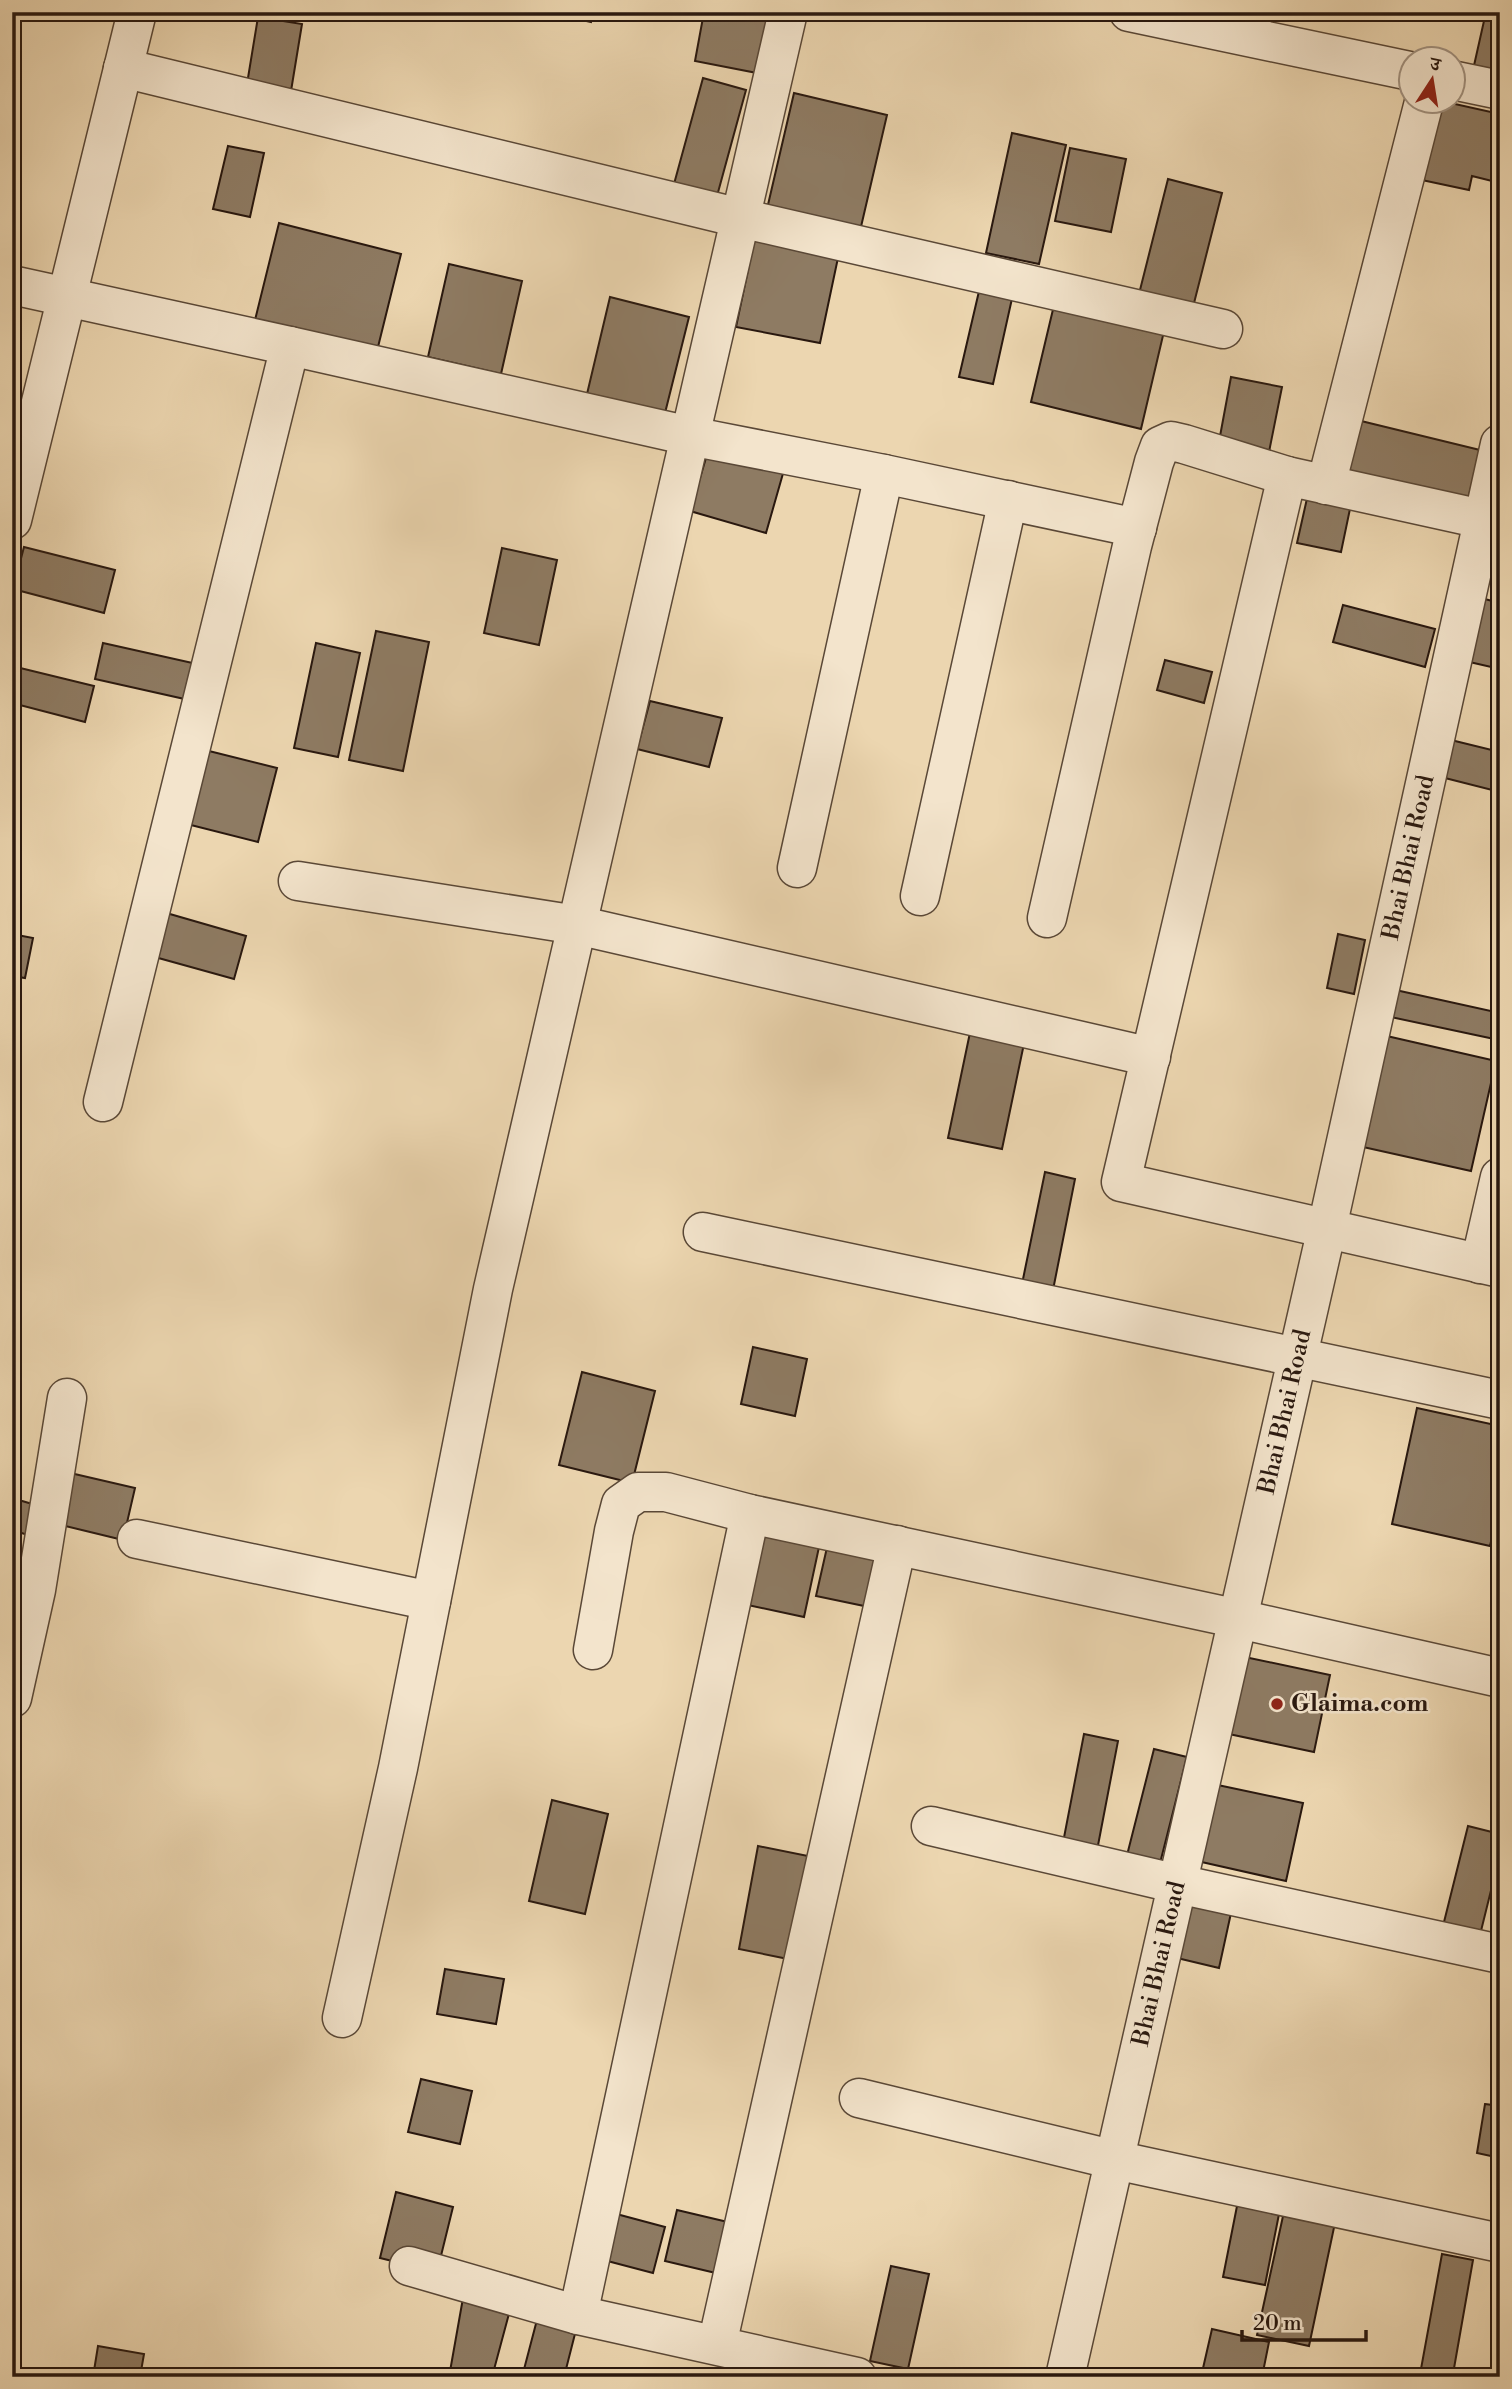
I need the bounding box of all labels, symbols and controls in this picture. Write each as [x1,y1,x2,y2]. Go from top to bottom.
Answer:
north arrow [1396,46,1466,116]
text: उ [1426,51,1444,77]
street label: Bhai Bhai Road [1376,772,1442,944]
street label: Bhai Bhai Road [1252,1326,1318,1498]
place label: Glaima.com [1291,1689,1429,1719]
marker: Glaima.com [1269,1696,1285,1712]
street label: Bhai Bhai Road [1126,1878,1193,2050]
scale bar [1242,2298,1367,2342]
text: 20 m [1253,2311,1302,2337]

